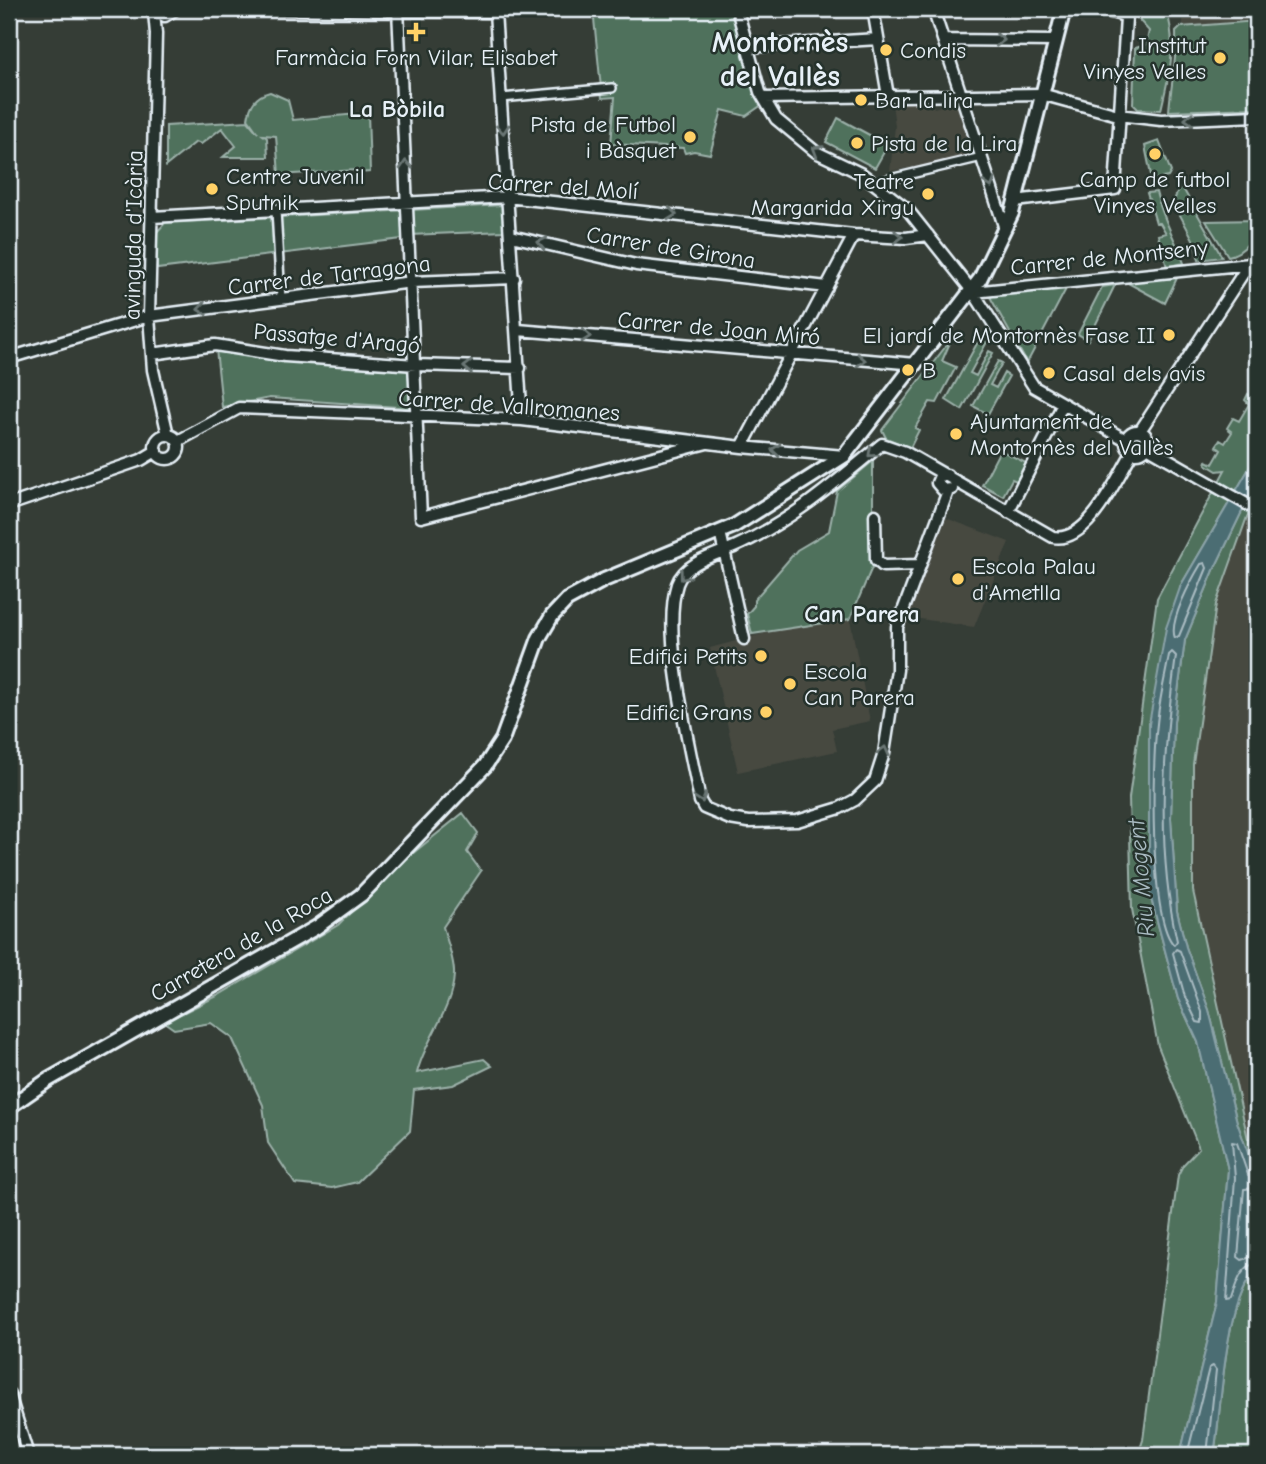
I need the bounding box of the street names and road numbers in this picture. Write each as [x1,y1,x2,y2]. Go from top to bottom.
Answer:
street label: avinguda d'Icària [119,150,148,320]
street label: Carrer del Molí [487,168,640,205]
street label: Carrer de Girona [584,221,757,274]
street label: Carrer de Montseny [1009,234,1210,281]
street label: Carrer de Tarragona [226,250,432,301]
street label: Carrer de Joan Miró [616,306,822,351]
street label: Passatge d'Aragó [253,318,421,359]
street label: Carrer de Vallromanes [397,384,621,427]
street label: Carretera de la Roca [145,881,337,1008]

